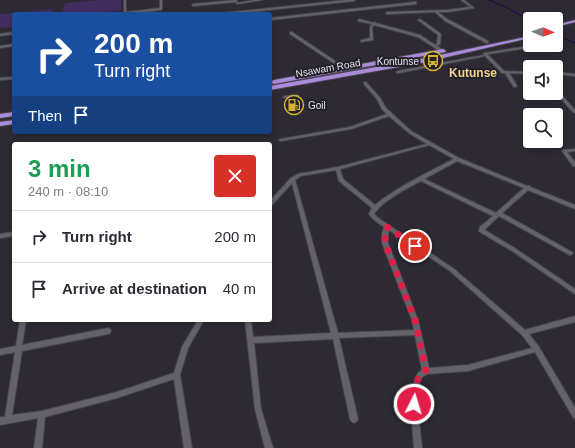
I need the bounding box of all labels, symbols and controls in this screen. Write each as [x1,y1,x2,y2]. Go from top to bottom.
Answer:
north arrow [523,12,563,52]
map controls [523,12,563,148]
icon: right [28,28,80,80]
text: 200 m [94,28,173,59]
bus stop icon: Kontunse [422,50,444,72]
place label: Kontunse [377,56,419,67]
street label: Nsawam Road [295,57,361,79]
button: sound [523,60,563,100]
text: Turn right [94,61,170,81]
district label: Kutunse [449,66,497,80]
fuel station icon: Goil [283,94,305,116]
place label: Goil [308,100,326,111]
icon: arrive [70,104,92,126]
text: Then [28,107,62,124]
button: search [523,108,563,148]
text: 3 min [28,155,91,182]
button: close [214,155,256,197]
text: 240 m · 08:10 [28,184,108,199]
icon: right [28,226,50,248]
text: Turn right [62,228,132,245]
text: 200 m [214,228,256,245]
pin [398,229,432,263]
icon: arrive [404,235,426,257]
icon: arrive [28,278,50,300]
text: Arrive at destination [62,280,207,297]
text: 40 m [223,280,256,297]
position arrow [393,383,435,425]

